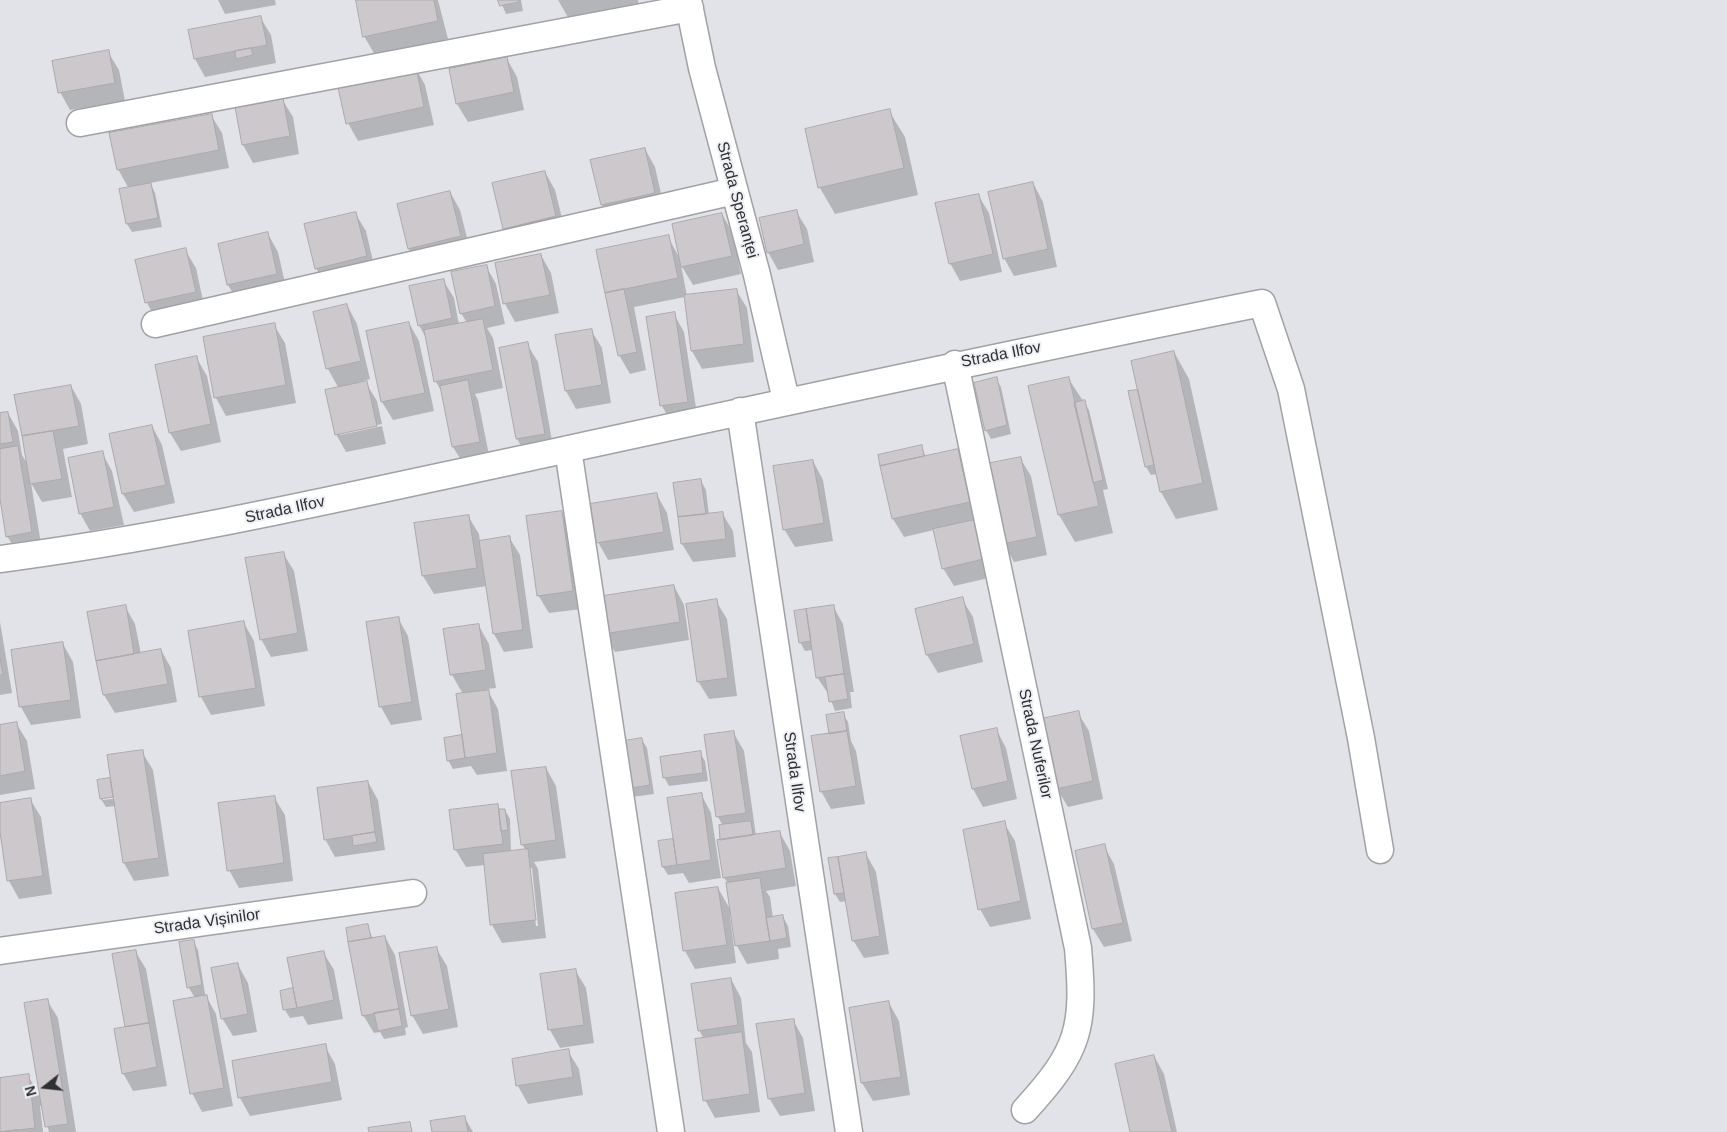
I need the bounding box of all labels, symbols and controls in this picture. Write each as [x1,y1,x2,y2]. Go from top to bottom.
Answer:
street label: Strada Speranței [712,140,762,260]
street label: Strada Ilfov [959,338,1043,372]
street label: Strada Ilfov [243,492,327,528]
street label: Strada Nuferilor [1014,687,1056,801]
street label: Strada Ilfov [779,731,809,813]
street label: Strada Vișinilor [153,905,261,939]
north arrow [20,1062,70,1112]
text: N [21,1084,40,1098]

